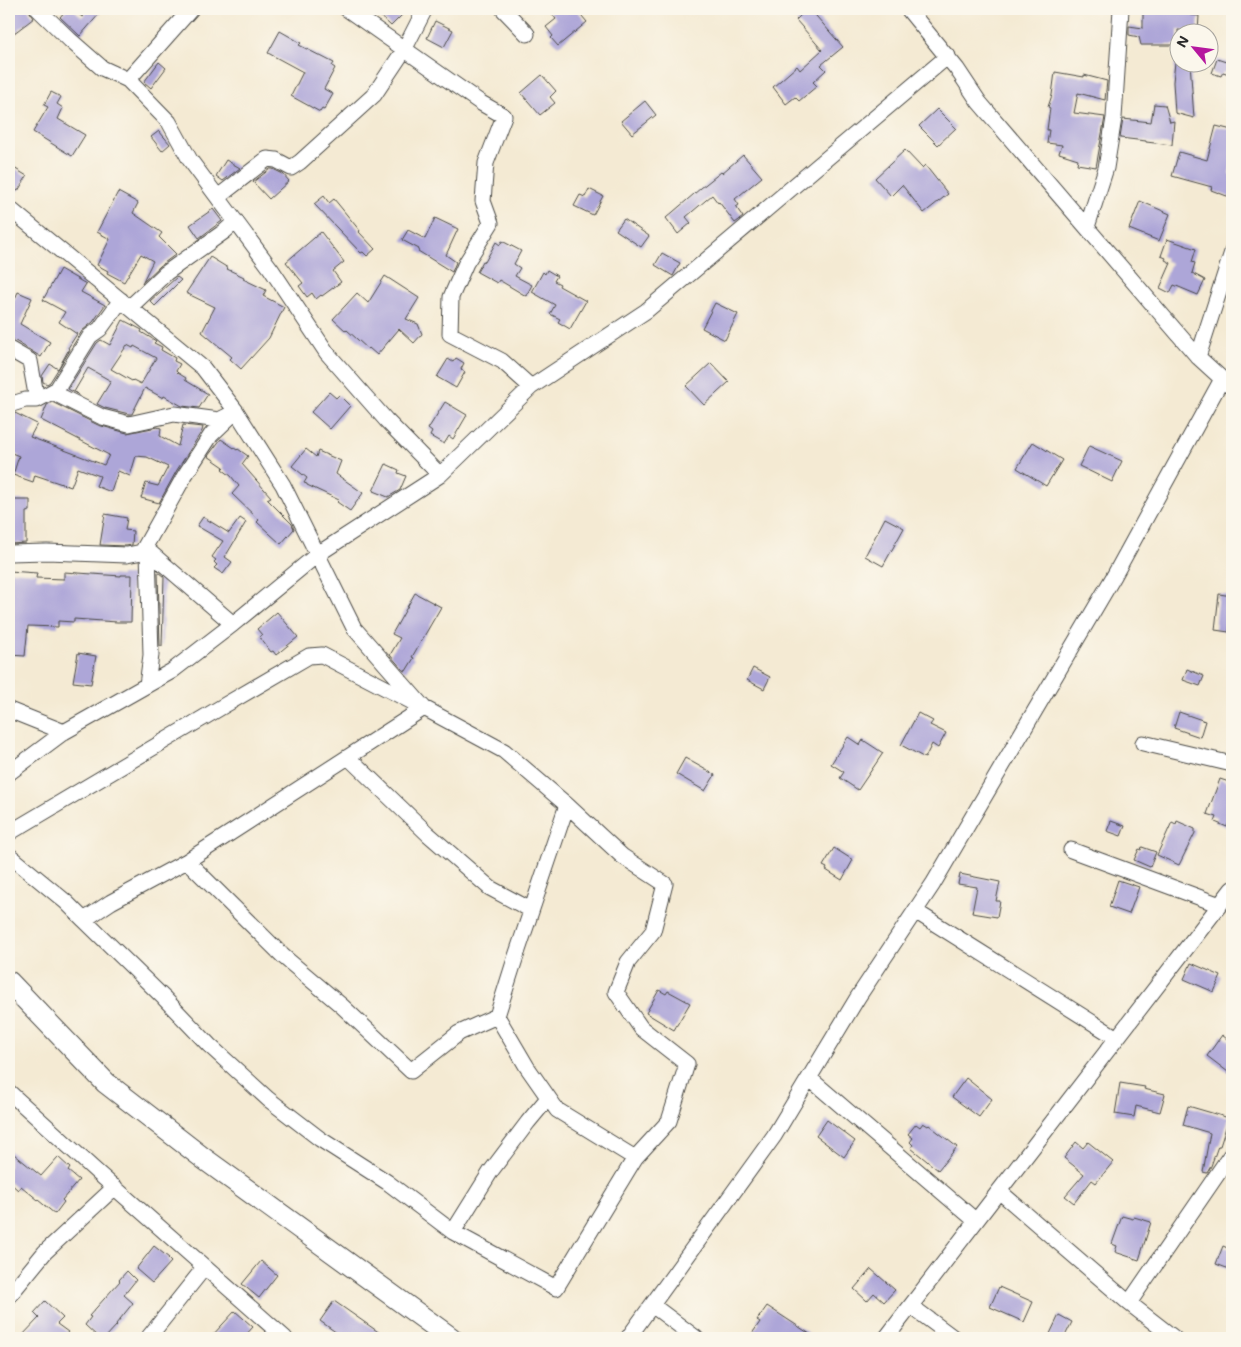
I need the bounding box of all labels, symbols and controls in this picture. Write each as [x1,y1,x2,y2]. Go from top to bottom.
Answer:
north arrow [1168,22,1218,72]
text: N [1171,32,1193,51]

